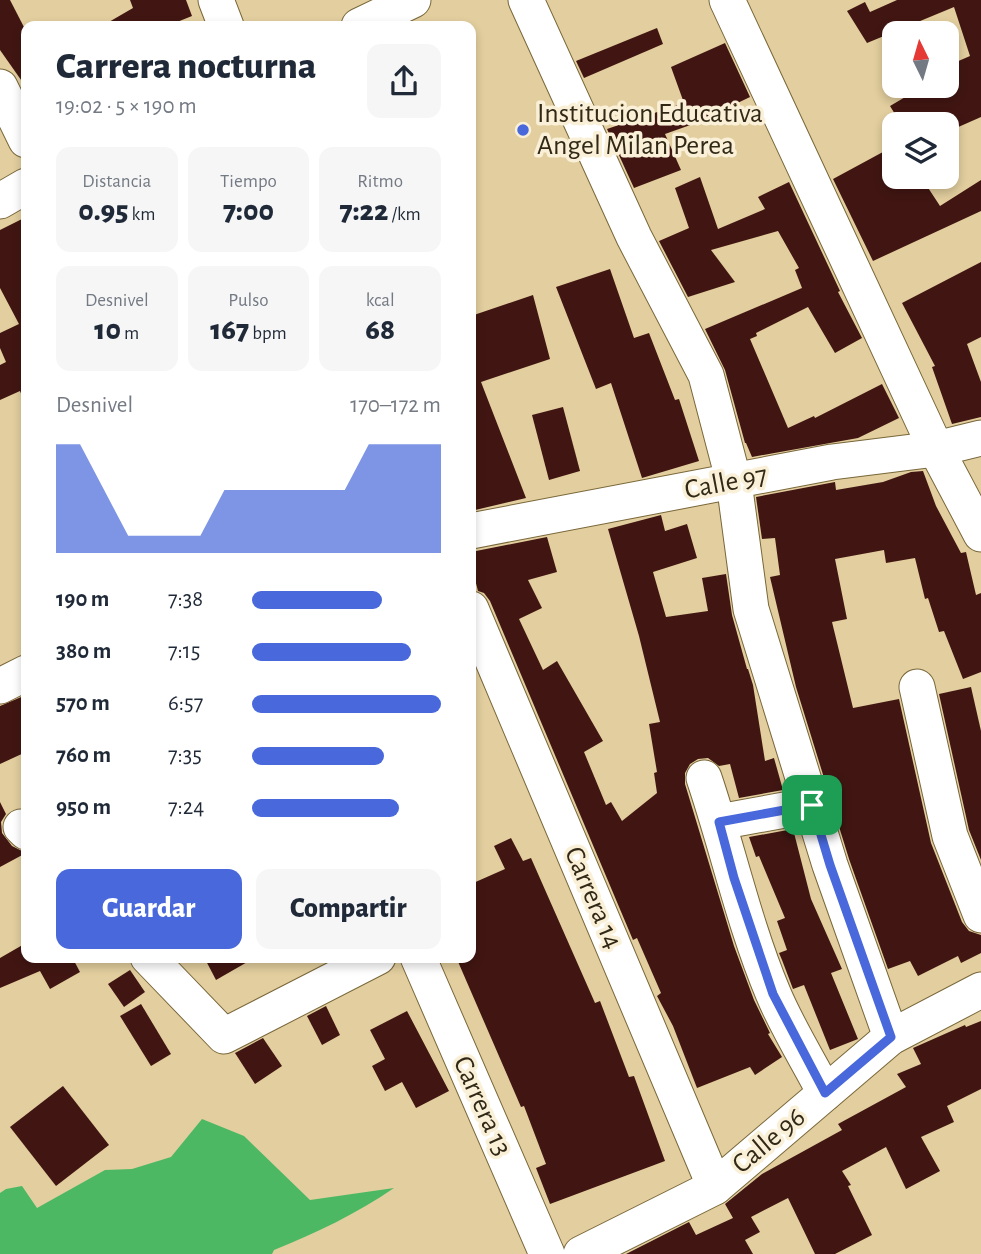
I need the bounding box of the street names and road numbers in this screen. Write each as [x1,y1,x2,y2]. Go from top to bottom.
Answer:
street label: Calle 97 [682,461,770,505]
street label: Carrera 14 [559,843,627,953]
street label: Carrera 13 [448,1052,516,1160]
street label: Calle 96 [727,1103,811,1179]

